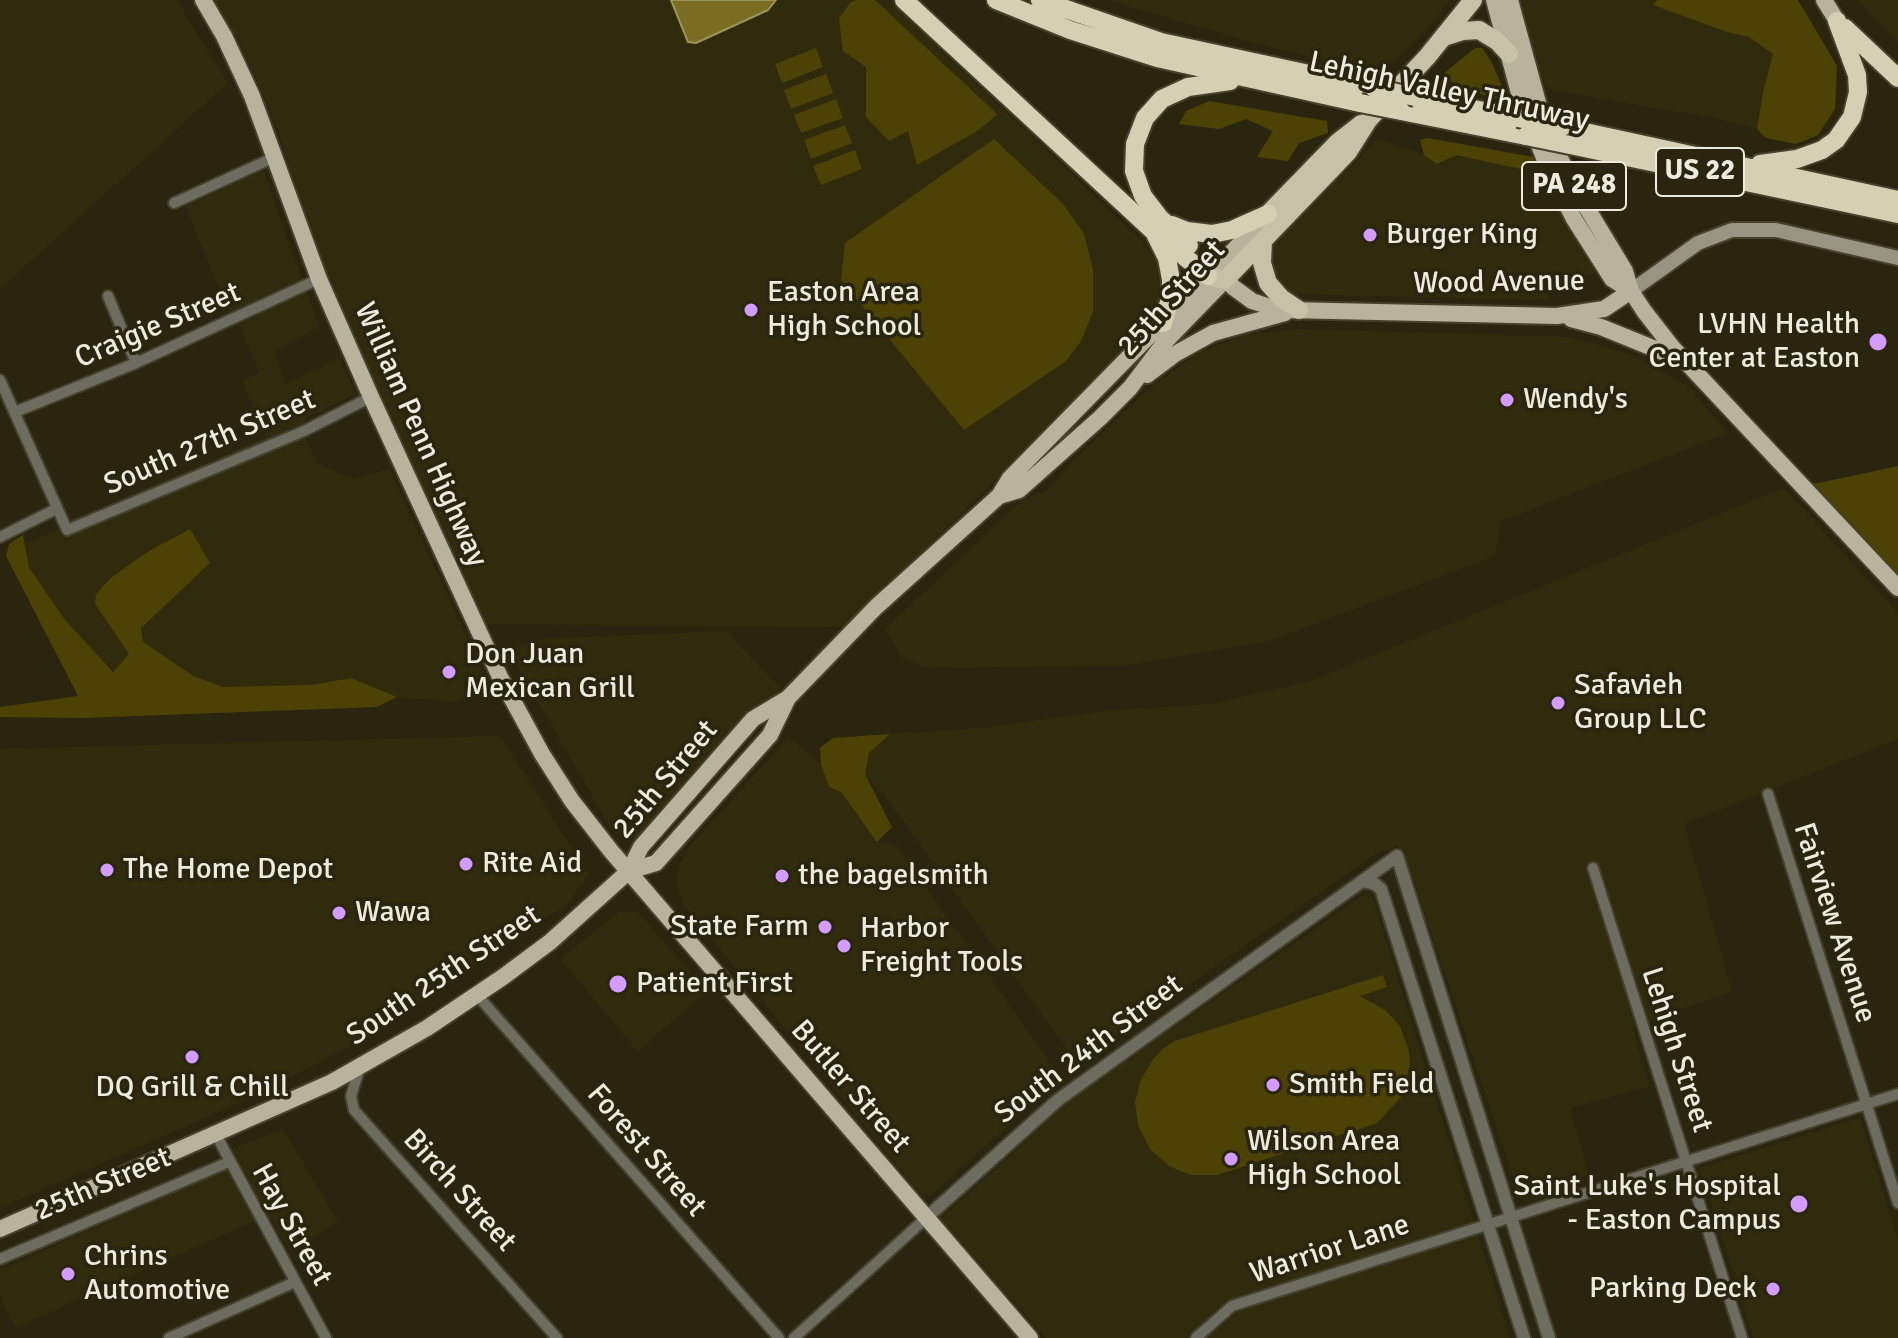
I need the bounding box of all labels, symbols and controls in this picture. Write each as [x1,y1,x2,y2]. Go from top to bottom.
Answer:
street label: Lehigh Valley Thruway [1306,45,1592,139]
road number: US 22 [1656,148,1744,196]
road number: PA 248 [1522,162,1626,210]
place label: Burger King [1386,217,1538,253]
marker: Burger King [1361,226,1379,244]
street label: 25th Street [1110,233,1234,365]
street label: Wood Avenue [1413,264,1585,302]
street label: Craigie Street [70,275,246,377]
place label: Easton Area High School [767,275,921,346]
street label: William Penn Highway [345,297,495,573]
marker: Easton Area High School [742,301,760,319]
place label: LVHN Health Center at Easton [1649,307,1860,378]
marker: LVHN Health Center at Easton [1867,331,1889,353]
street label: South 27th Street [99,382,321,504]
place label: Wendy's [1523,382,1628,418]
marker: Wendy's [1498,391,1516,409]
place label: Don Juan Mexican Grill [465,637,635,708]
marker: Don Juan Mexican Grill [440,663,458,681]
place label: Safavieh Group LLC [1574,668,1707,738]
marker: Safavieh Group LLC [1549,694,1567,712]
street label: 25th Street [606,713,726,847]
street label: Fairview Avenue [1785,818,1883,1028]
place label: Rite Aid [482,846,582,882]
place label: The Home Depot [123,852,333,888]
marker: Rite Aid [457,855,475,873]
place label: the bagelsmith [798,858,989,894]
marker: The Home Depot [98,861,116,879]
marker: the bagelsmith [773,867,791,885]
place label: Wawa [355,895,431,931]
street label: South 25th Street [340,898,548,1054]
marker: Wawa [330,904,348,922]
place label: State Farm [670,909,809,945]
place label: Harbor Freight Tools [860,911,1023,982]
marker: State Farm [816,918,834,936]
marker: Harbor Freight Tools [835,937,853,955]
street label: Lehigh Street [1632,963,1720,1137]
place label: Patient First [636,966,793,1002]
street label: South 24th Street [988,968,1190,1132]
marker: Patient First [607,973,629,995]
street label: Butler Street [782,1013,918,1161]
marker: DQ Grill & Chill [183,1048,201,1066]
place label: Smith Field [1289,1067,1434,1103]
place label: DQ Grill & Chill [95,1070,289,1106]
marker: Smith Field [1264,1076,1282,1094]
street label: Forest Street [579,1077,713,1225]
street label: Birch Street [395,1122,523,1260]
place label: Wilson Area High School [1247,1124,1401,1194]
street label: 25th Street [30,1140,176,1230]
marker: Wilson Area High School [1222,1150,1240,1168]
street label: Hay Street [243,1158,339,1292]
place label: Saint Luke's Hospital - Easton Campus [1513,1169,1781,1240]
marker: Saint Luke's Hospital - Easton Campus [1788,1193,1810,1215]
street label: Warrior Lane [1246,1207,1414,1293]
place label: Chrins Automotive [84,1239,230,1310]
marker: Chrins Automotive [59,1265,77,1283]
place label: Parking Deck [1589,1271,1757,1307]
marker: Parking Deck [1764,1280,1782,1298]

